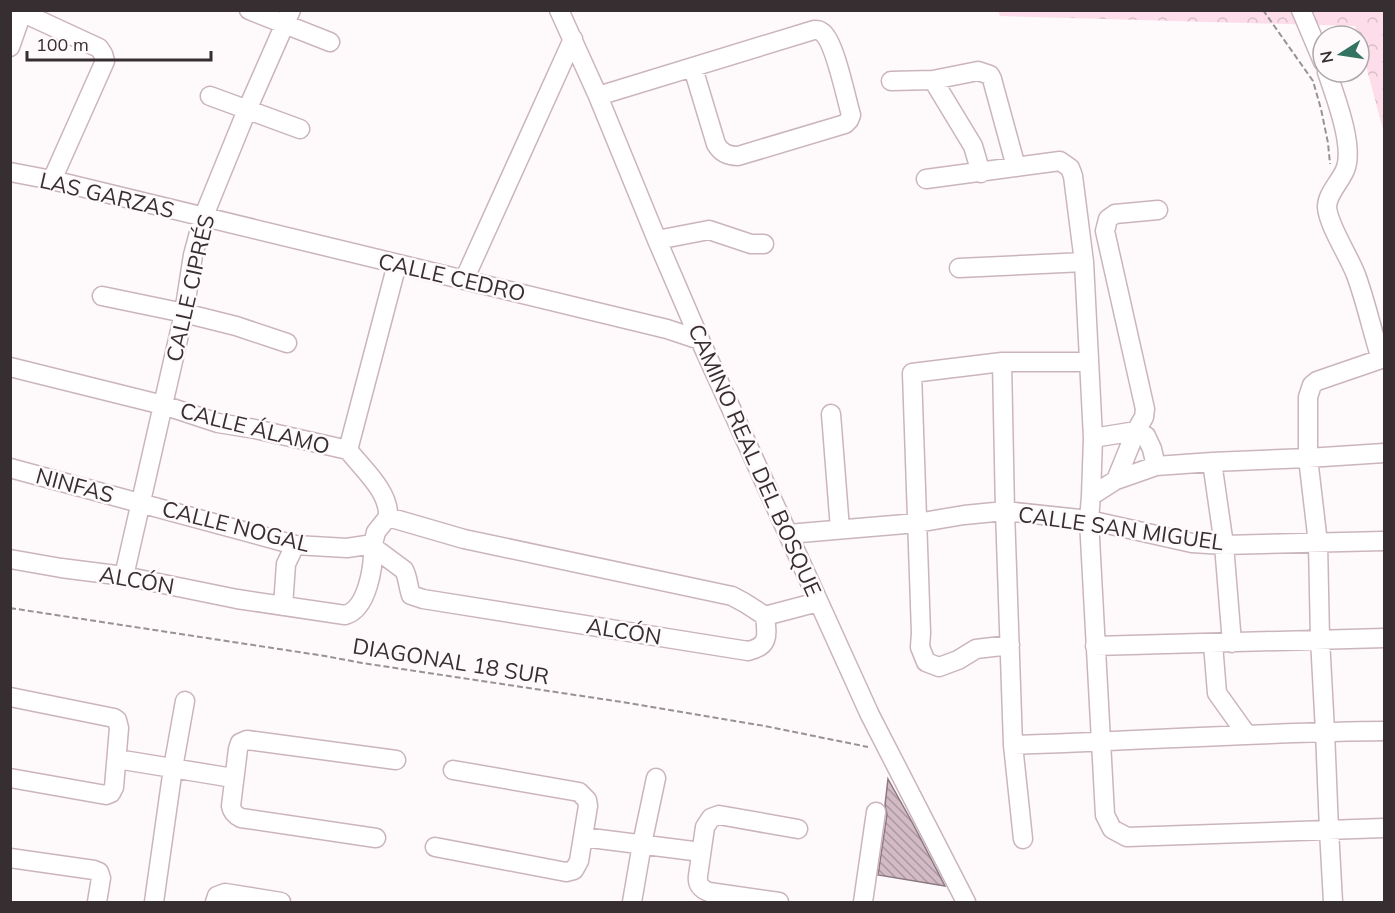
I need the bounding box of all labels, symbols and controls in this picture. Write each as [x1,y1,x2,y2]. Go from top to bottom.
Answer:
scale bar [27,24,212,62]
north arrow [1311,24,1371,84]
text: 100 m [36,33,89,56]
text: N [1315,49,1337,65]
street label: LAS GARZAS [37,166,177,224]
street label: CALLE CIPRÉS [159,212,221,364]
street label: CALLE CEDRO [376,246,528,308]
street label: CAMINO REAL DEL BOSQUE [682,320,828,600]
street label: CALLE ÁLAMO [177,396,333,460]
street label: NINFAS [33,461,117,509]
street label: CALLE NOGAL [159,494,313,558]
street label: CALLE SAN MIGUEL [1016,500,1226,556]
street label: ALCÓN [97,560,177,600]
street label: ALCÓN [585,611,663,651]
street label: DIAGONAL 18 SUR [351,632,551,690]

